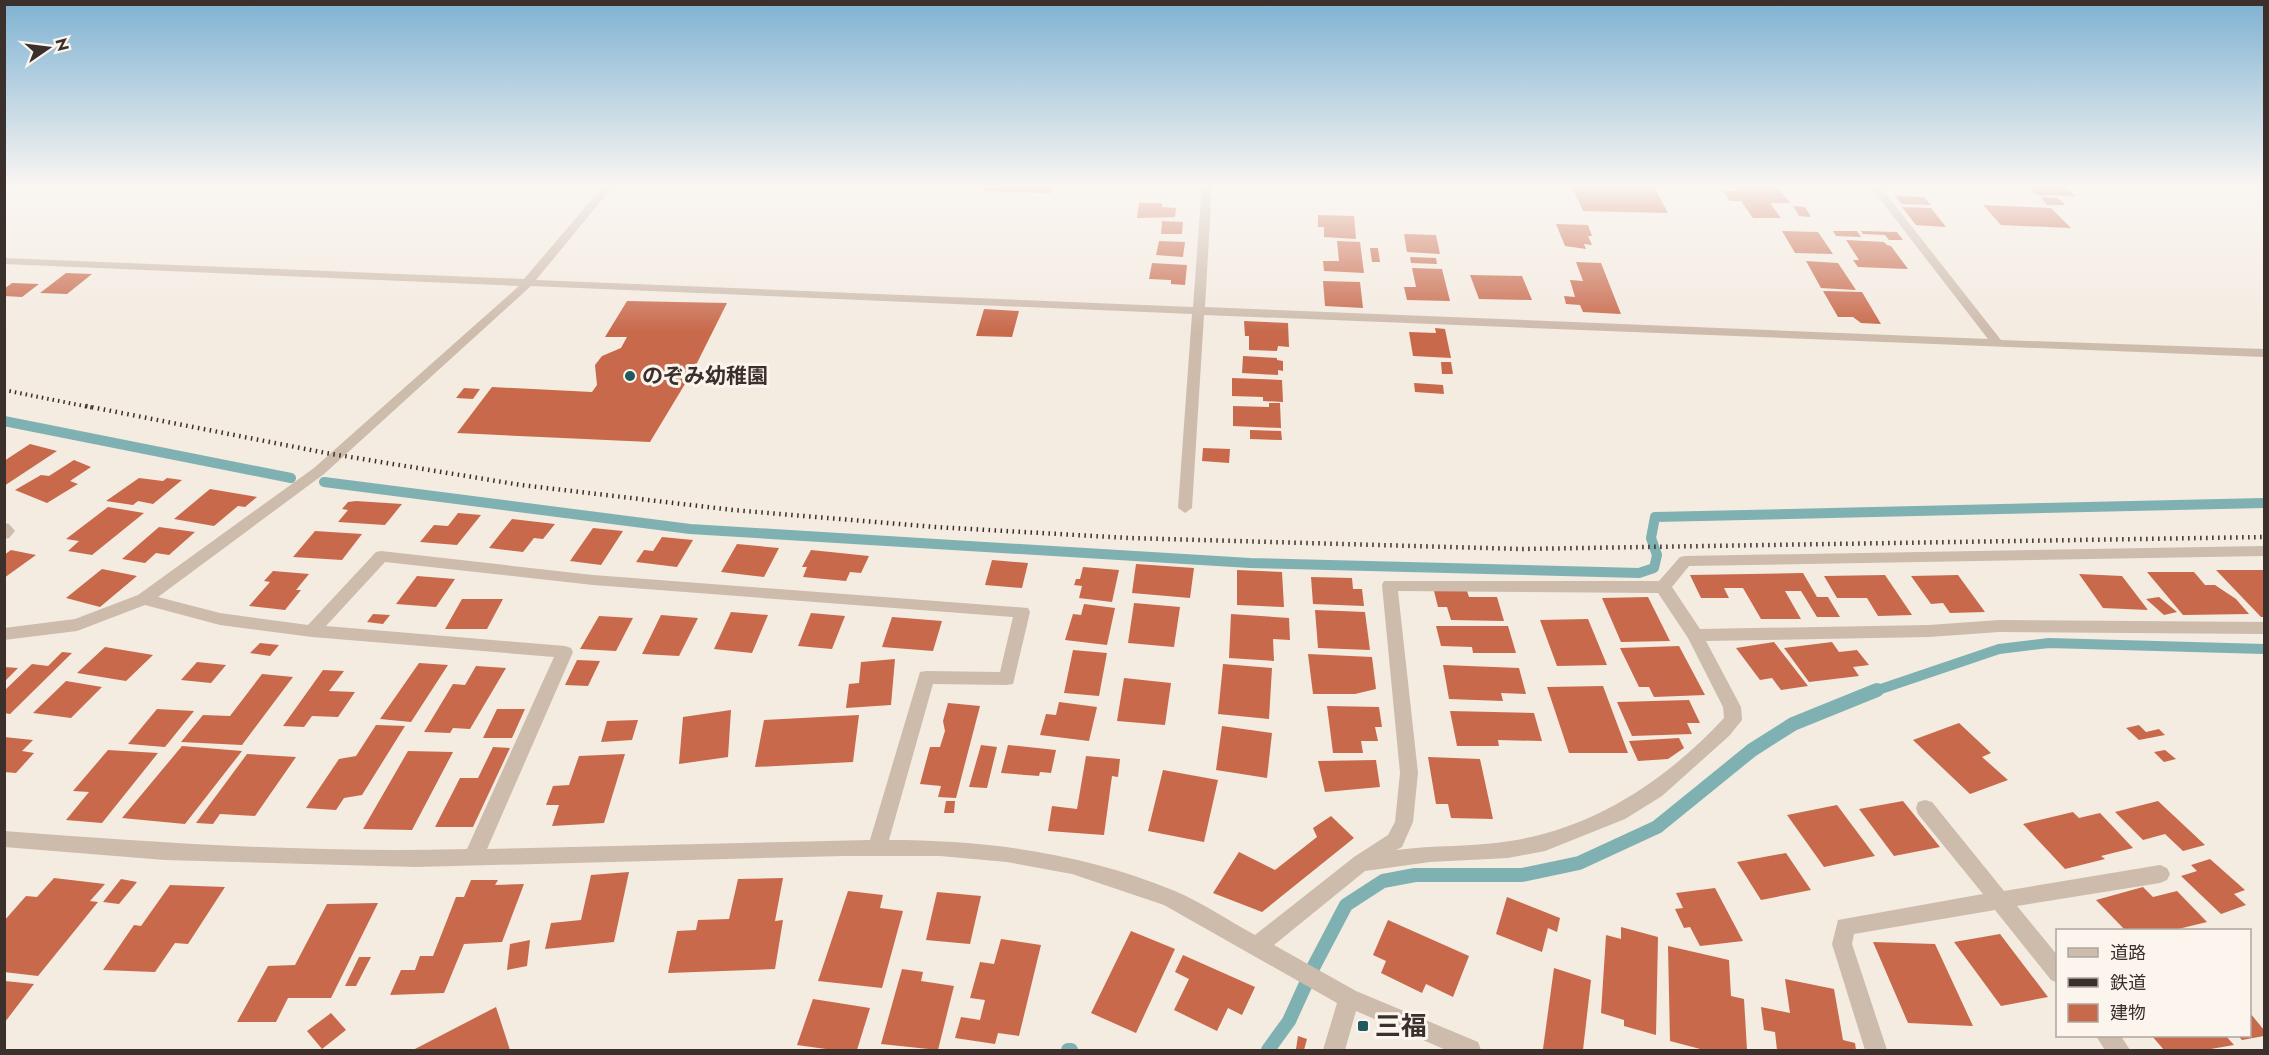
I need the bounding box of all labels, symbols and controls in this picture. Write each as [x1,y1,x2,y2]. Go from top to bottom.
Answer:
north arrow [18,18,78,78]
text: N [49,36,75,53]
place label: のぞみ幼稚園 [642,361,768,391]
marker: のぞみ幼稚園 [623,369,637,383]
legend [2056,929,2251,1037]
text: 道路 [2110,940,2146,966]
text: 鉄道 [2110,970,2146,996]
text: 建物 [2110,1000,2146,1026]
place label: 三福 [1375,1007,1427,1045]
marker: 三福 [1356,1019,1370,1033]

